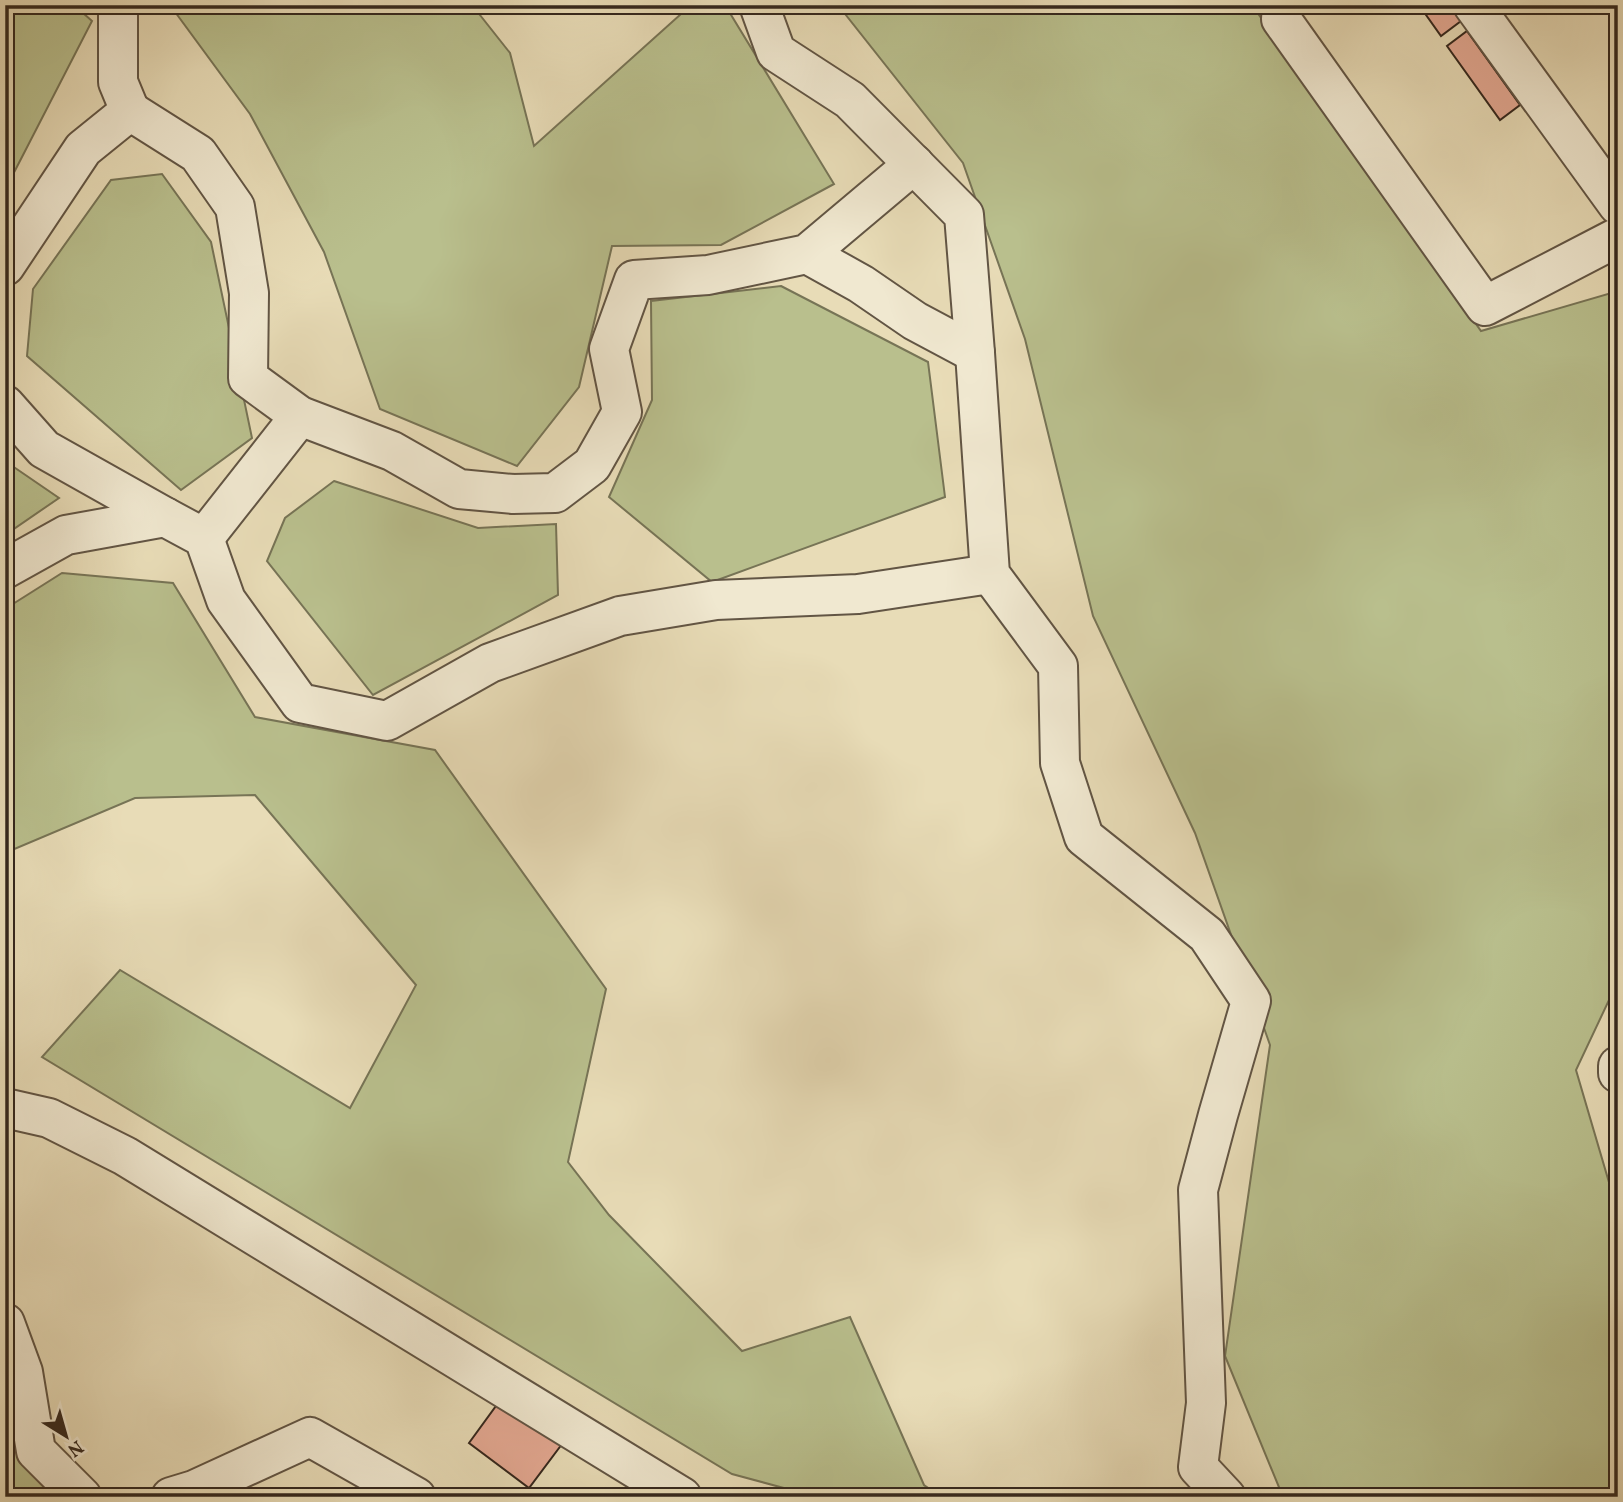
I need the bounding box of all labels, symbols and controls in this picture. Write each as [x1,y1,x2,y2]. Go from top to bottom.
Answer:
north arrow [32,1400,102,1470]
text: N [62,1433,88,1463]

